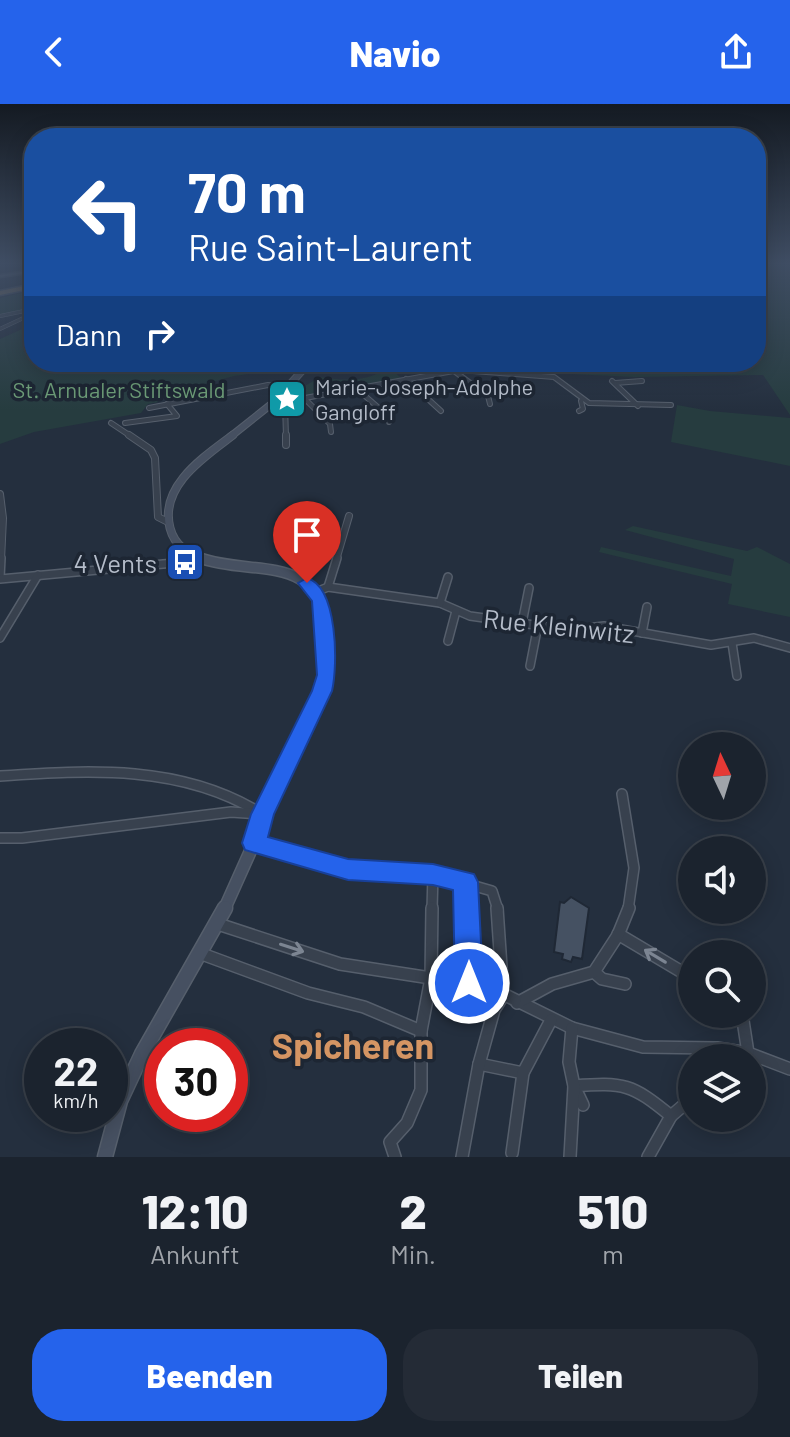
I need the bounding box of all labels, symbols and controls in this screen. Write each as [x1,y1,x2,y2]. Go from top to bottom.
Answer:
icon: back [32,30,76,74]
icon: share [714,30,758,74]
text: Navio [349,31,441,74]
text: 70 m [188,157,306,224]
icon: left [56,160,160,264]
text: Rue Saint-Laurent [188,225,473,268]
icon: right [138,312,182,356]
text: Dann [56,316,122,352]
place label: Marie-Joseph-Adolphe Gangloff [315,373,533,424]
park label: St. Arnualer Stiftswald [13,376,225,402]
place icon: Marie-Joseph-Adolphe Gangloff [266,378,308,420]
pin [273,501,341,583]
icon: arrive [285,513,329,557]
bus stop icon: 4 Vents [164,541,206,583]
place label: 4 Vents [74,547,157,578]
street label: Rue Kleinwitz [482,602,636,648]
north arrow [678,732,766,820]
map controls [678,732,766,1132]
button: sound [678,836,766,924]
button: search [678,940,766,1028]
position arrow [427,941,511,1025]
one-way arrow [279,942,304,956]
one-way arrow [644,948,667,964]
district label: Spicheren [272,1023,434,1066]
speed limit sign: 30 [144,1028,248,1132]
button: layers [678,1044,766,1132]
text: 22 [54,1046,98,1094]
text: km/h [53,1088,99,1112]
text: 12:10 [142,1181,248,1239]
text: 2 [399,1181,427,1239]
text: 510 [578,1181,648,1239]
text: Ankunft [150,1238,240,1269]
text: Min. [390,1238,436,1269]
text: m [602,1238,624,1269]
button: Beenden [32,1329,387,1421]
button: Teilen [403,1329,758,1421]

